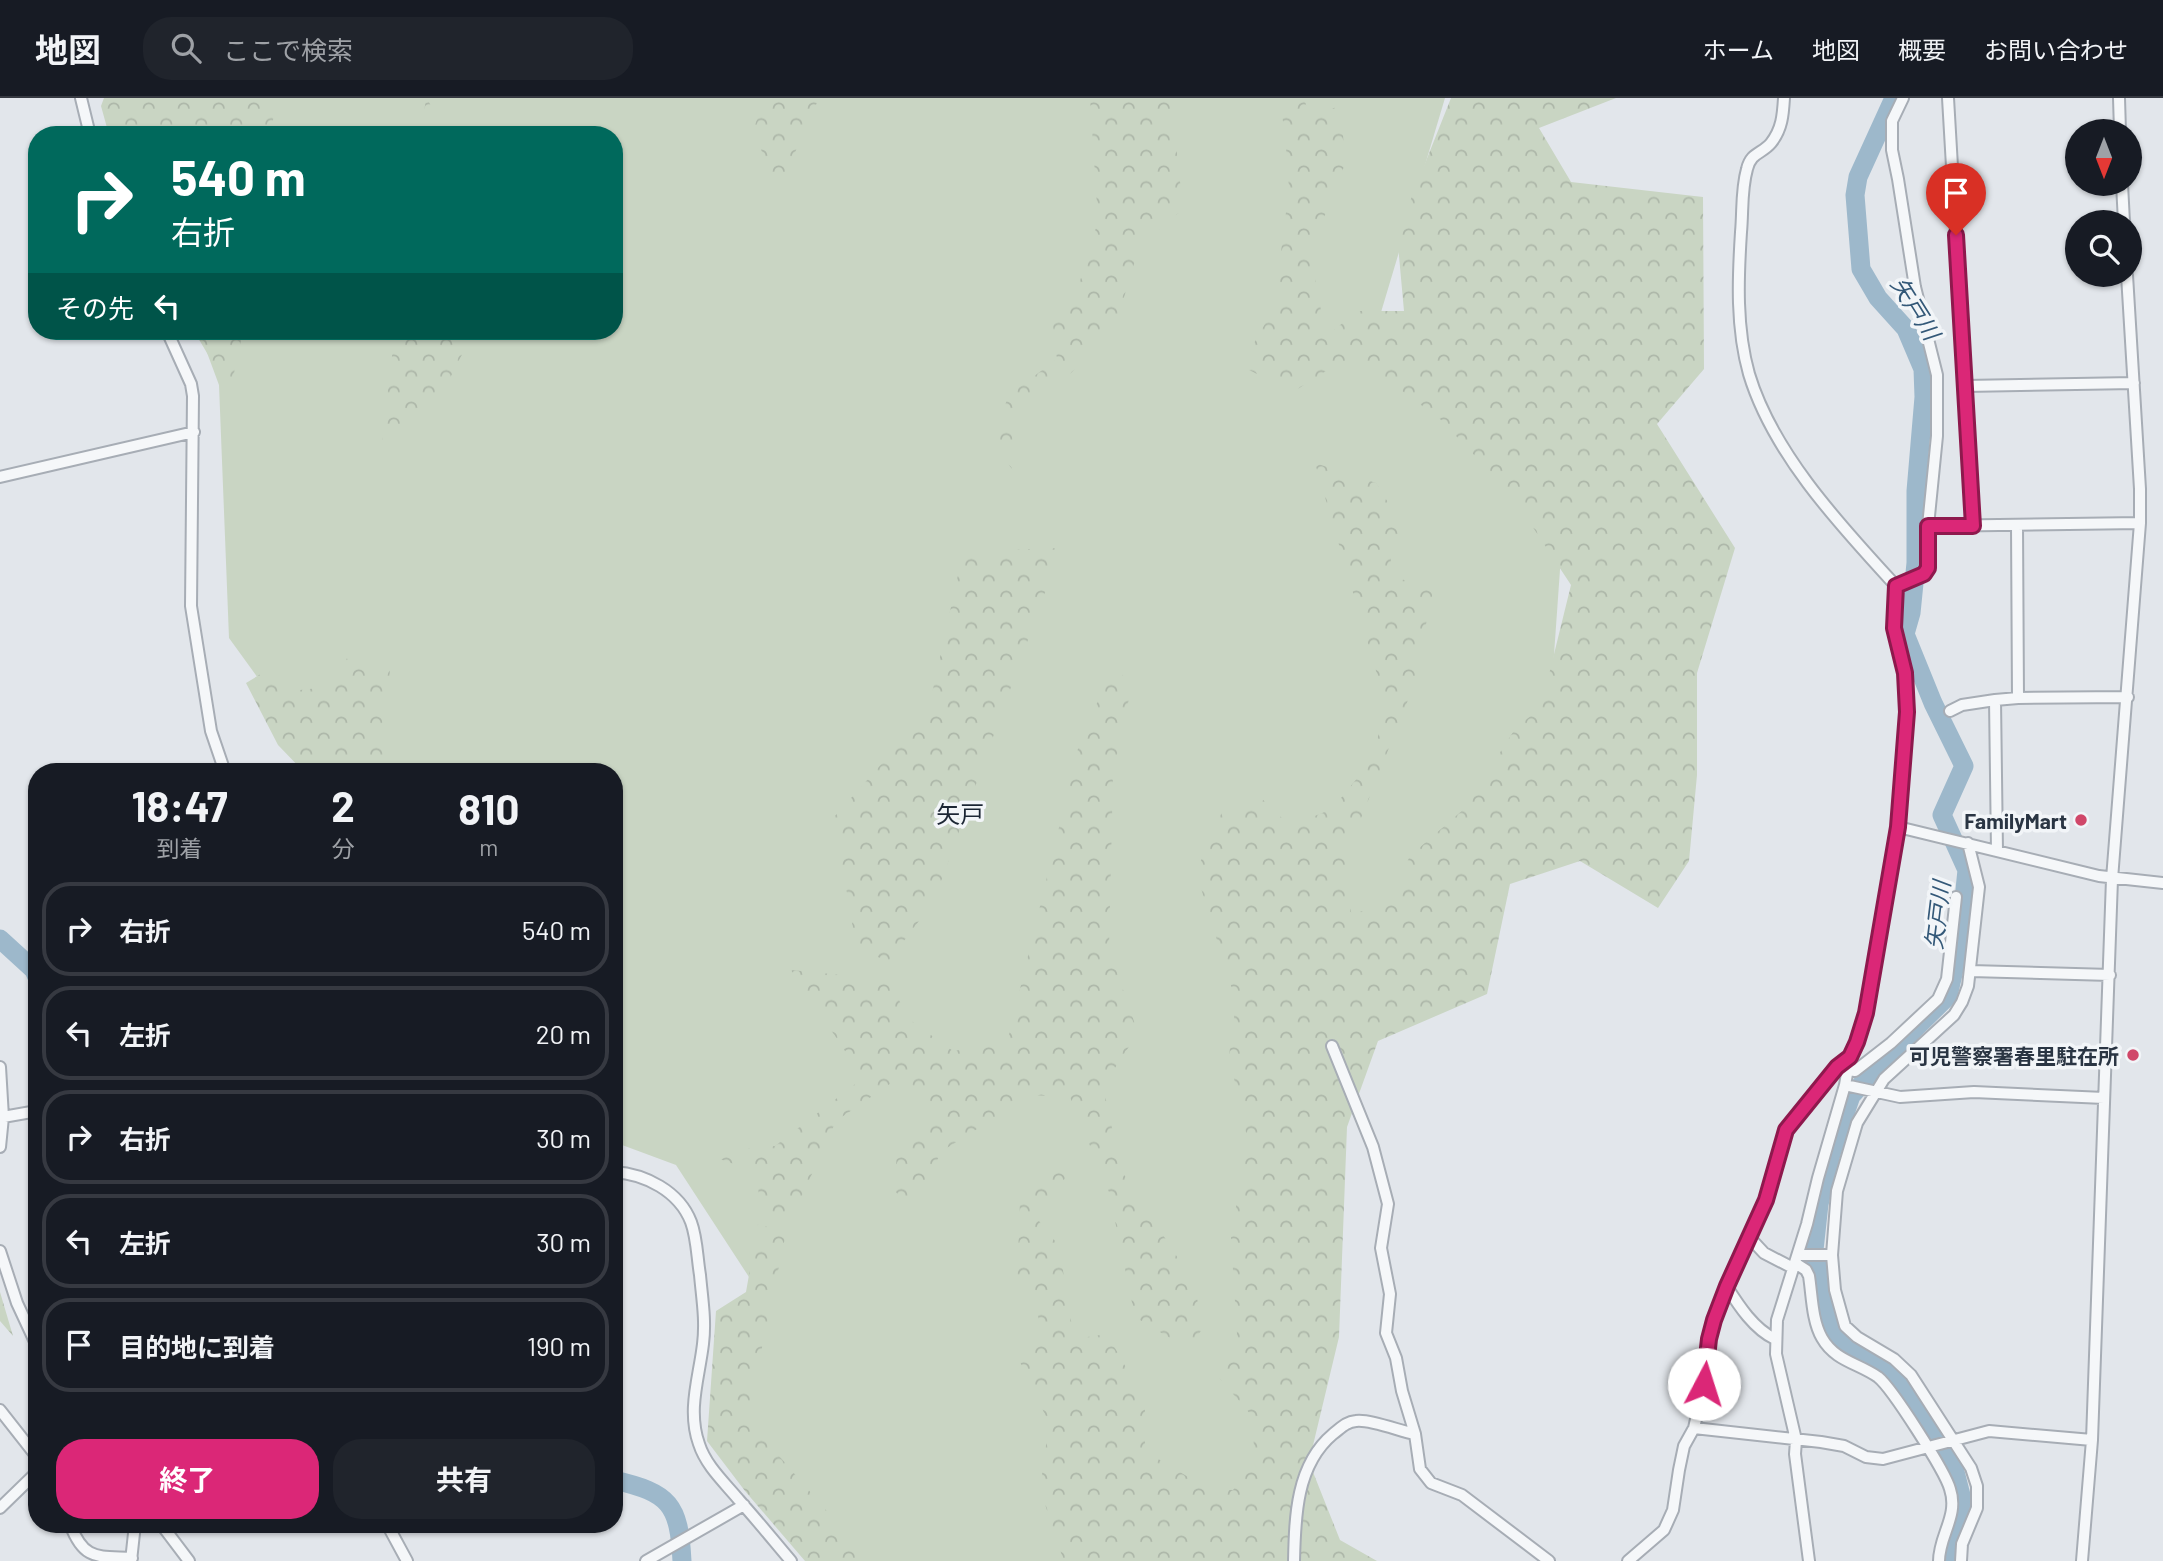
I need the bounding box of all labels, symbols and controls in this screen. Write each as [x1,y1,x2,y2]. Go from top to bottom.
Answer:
search box [143,17,633,80]
text: 地図 [35,29,101,69]
icon: search [167,29,205,67]
text: ここで検索 [223,34,353,65]
text: ホーム [1703,35,1774,64]
text: 地図 [1812,35,1860,64]
text: 概要 [1898,35,1946,64]
text: お問い合わせ [1984,35,2128,64]
north arrow [2065,119,2142,196]
map controls [2065,119,2142,287]
text: 540 m [171,147,306,206]
icon: right [56,154,147,245]
pin [1926,163,1986,235]
icon: arrive [1937,174,1975,212]
button: search [2065,210,2142,287]
text: 右折 [171,212,235,250]
water label: 矢戸川 [1886,271,1948,347]
icon: left [148,287,186,325]
text: その先 [56,292,134,323]
text: 18:47 [132,780,228,830]
text: 2 [331,780,355,830]
text: 810 [458,783,519,833]
district label: 矢戸 [936,799,984,828]
place label: FamilyMart [1964,808,2067,833]
marker: FamilyMart [2073,812,2089,828]
text: m [479,833,498,861]
text: 到着 [157,834,203,862]
text: 分 [332,834,355,862]
water label: 矢戸川 [1919,876,1955,951]
icon: right [60,910,98,948]
text: 540 m [522,914,591,945]
text: 右折 [119,915,171,946]
icon: left [60,1014,98,1052]
text: 20 m [536,1018,591,1049]
text: 左折 [119,1019,171,1050]
place label: 可児警察署春里駐在所 [1909,1043,2119,1068]
marker: 可児警察署春里駐在所 [2125,1047,2141,1063]
icon: right [60,1118,98,1156]
text: 30 m [536,1122,591,1153]
text: 右折 [119,1123,171,1154]
icon: left [60,1222,98,1260]
text: 30 m [536,1226,591,1257]
text: 左折 [119,1227,171,1258]
icon: arrive [60,1326,98,1364]
text: 190 m [527,1330,591,1361]
text: 目的地に到着 [119,1331,275,1362]
position arrow [1667,1347,1741,1421]
button: 終了 [56,1439,319,1519]
button: 共有 [333,1439,595,1519]

